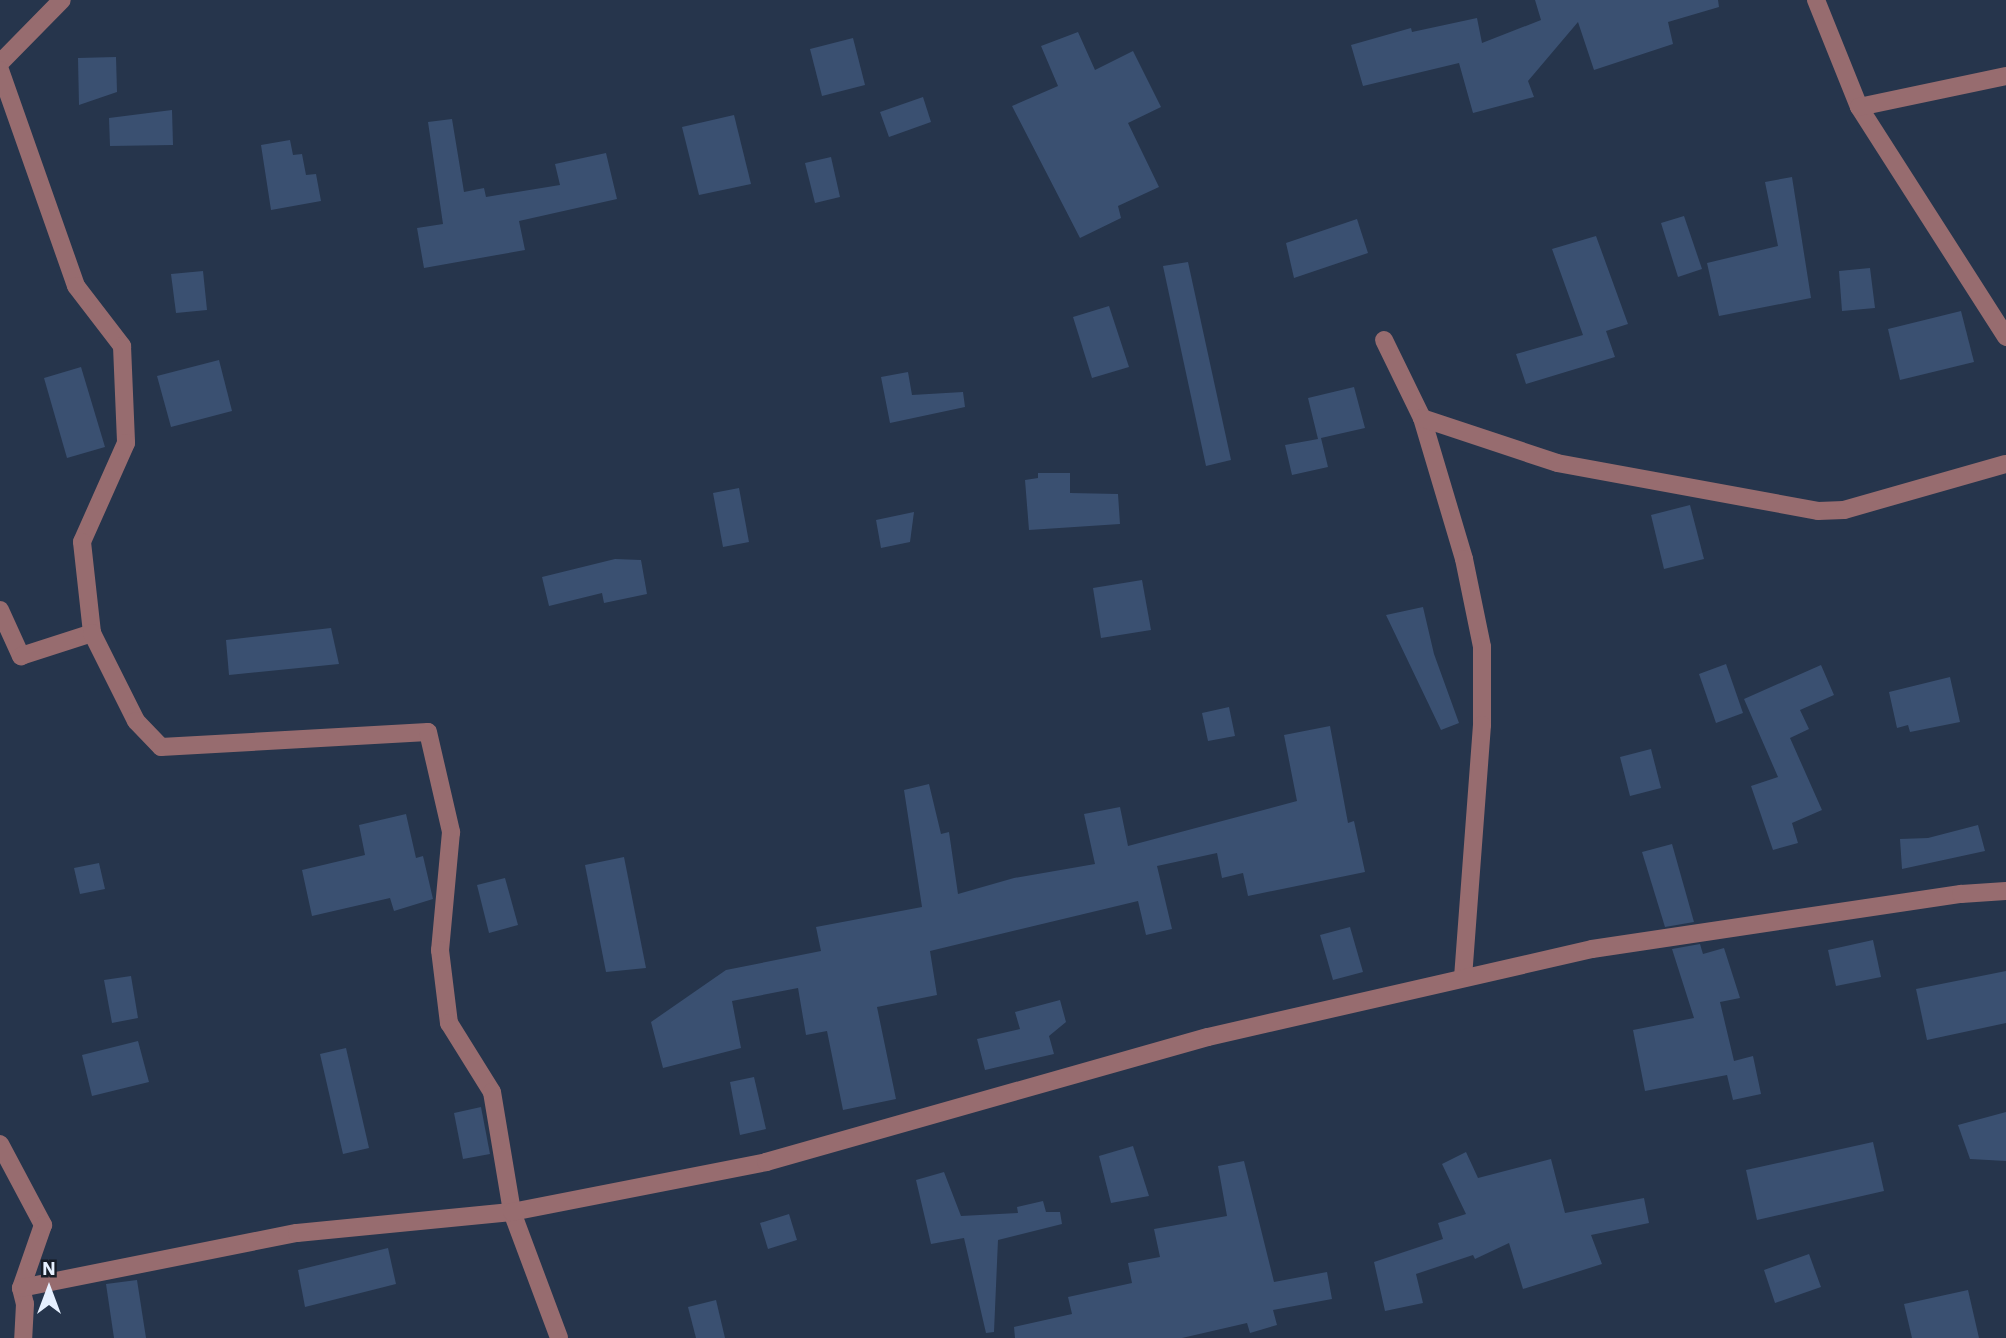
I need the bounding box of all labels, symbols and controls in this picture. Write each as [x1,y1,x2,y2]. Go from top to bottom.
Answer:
north arrow [14,1254,84,1324]
text: N [42,1256,56,1280]

